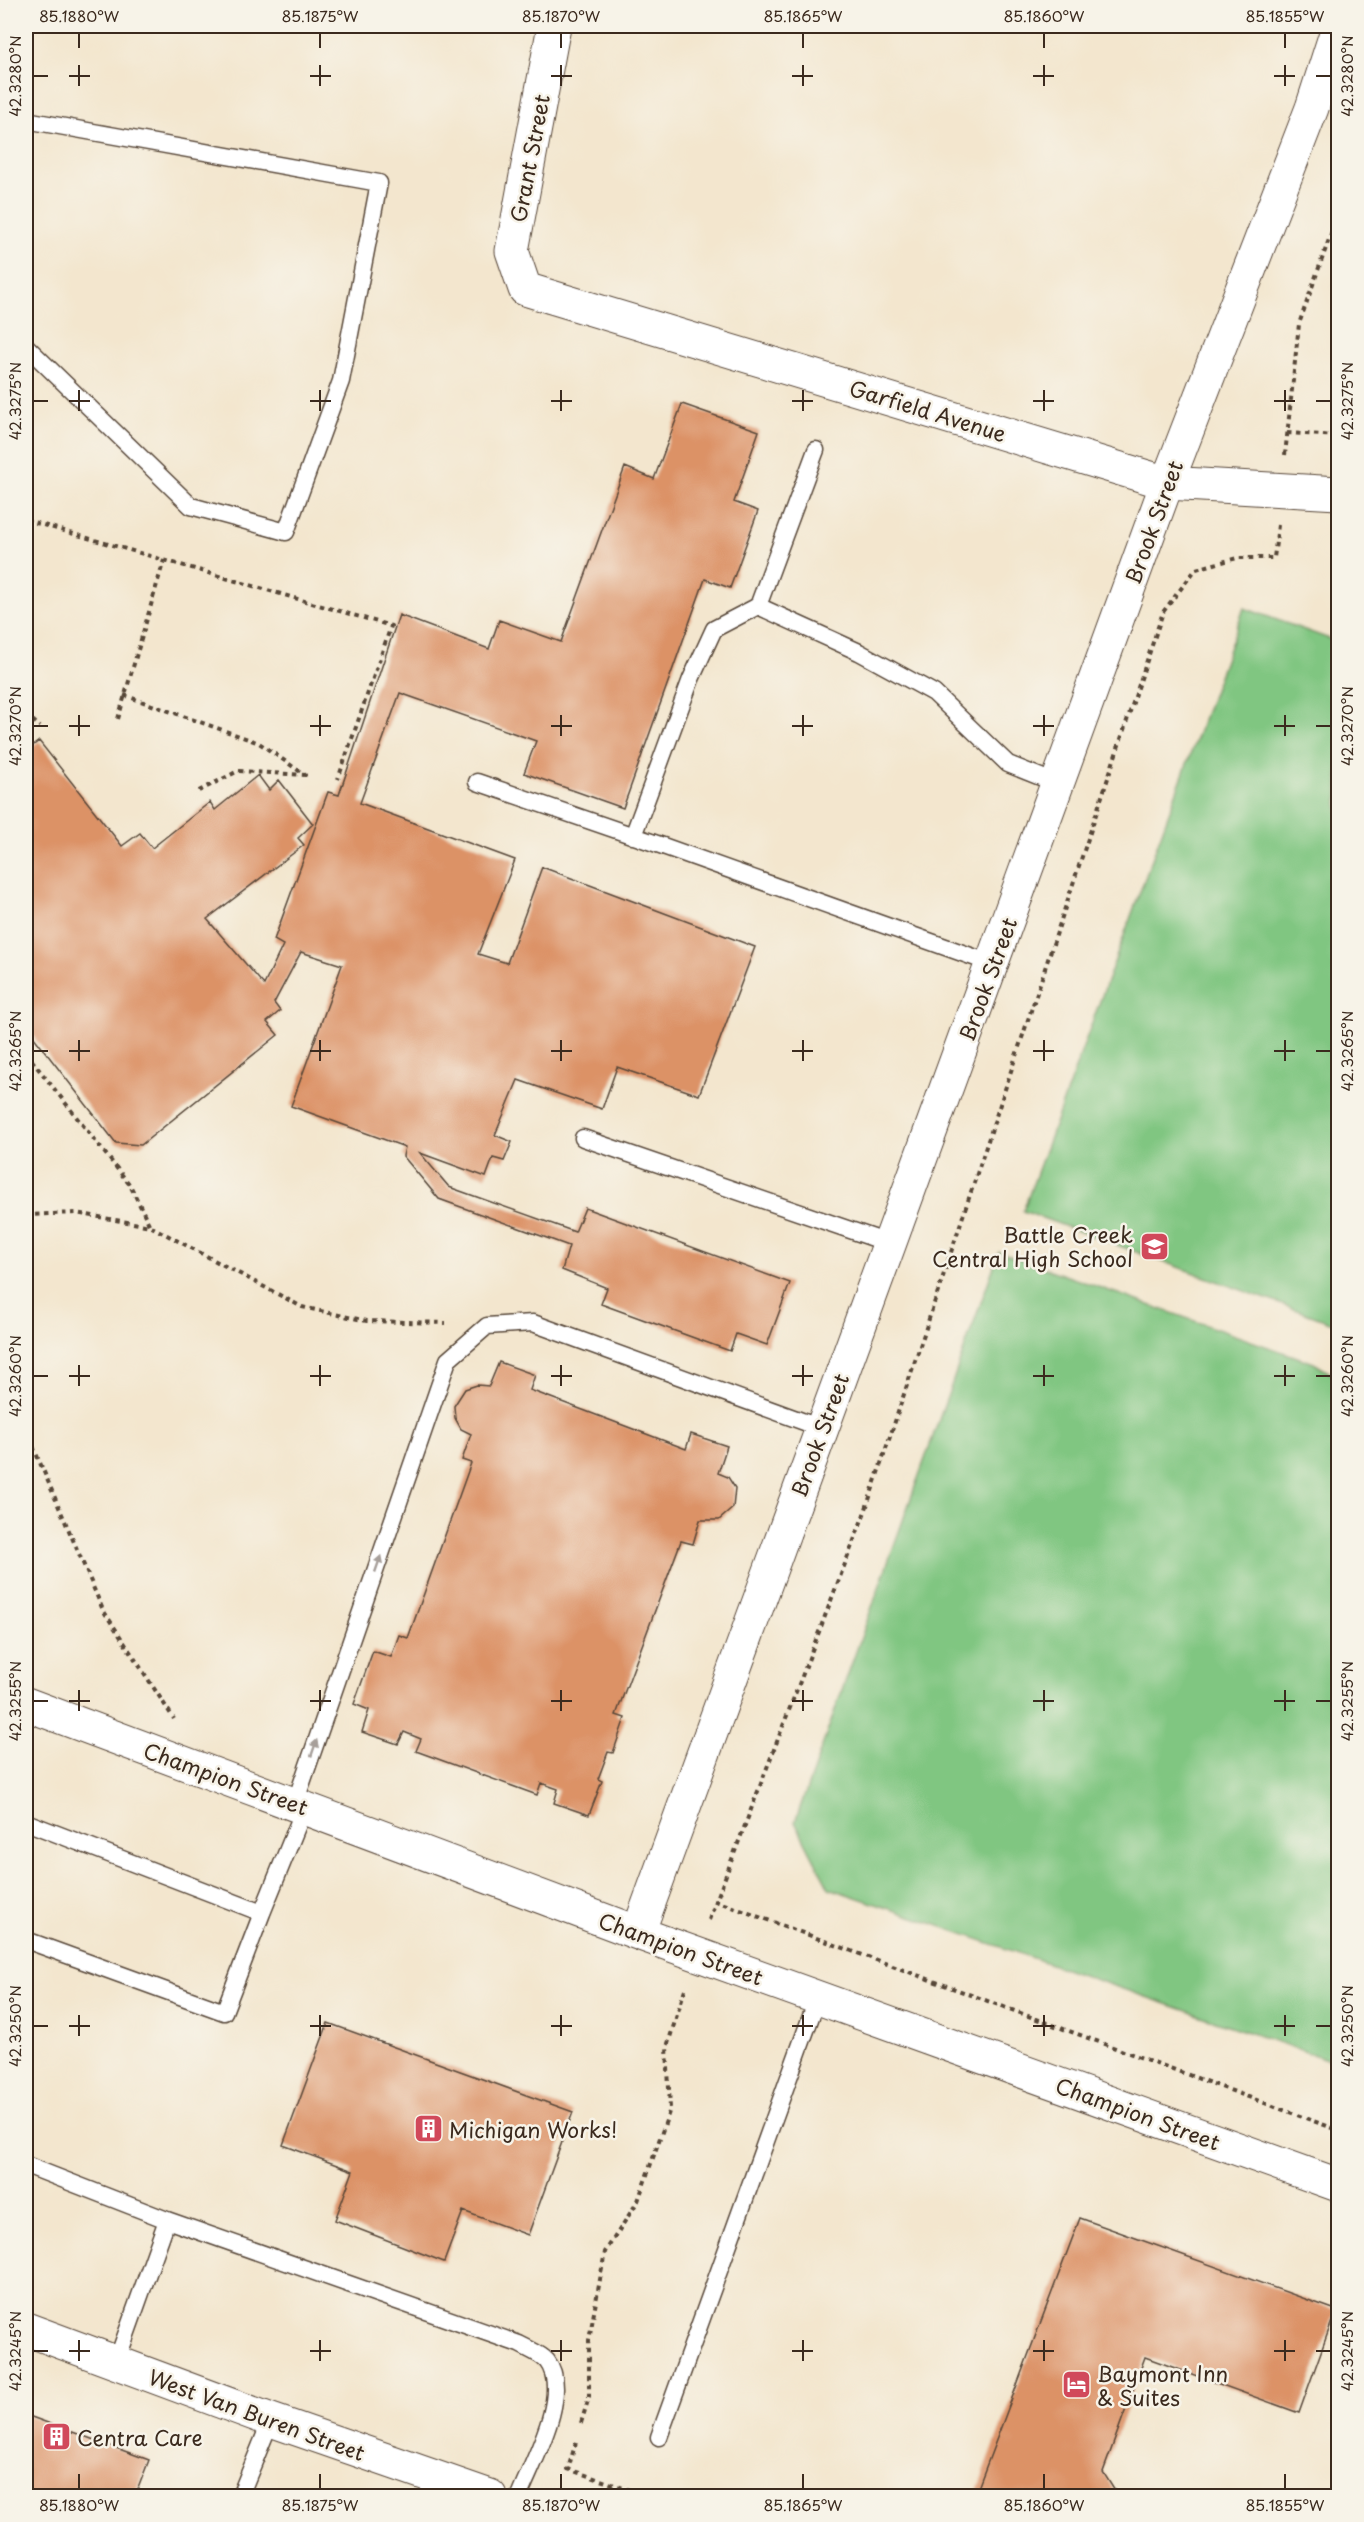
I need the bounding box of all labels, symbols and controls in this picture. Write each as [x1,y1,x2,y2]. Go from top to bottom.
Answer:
text: 85.1880°W [39,4,120,27]
text: 85.1875°W [282,4,359,27]
text: 85.1870°W [522,4,601,27]
text: 85.1865°W [763,4,843,27]
text: 85.1860°W [1004,4,1085,27]
text: 85.1855°W [1246,4,1325,27]
text: 42.3280°N [3,35,26,117]
text: 42.3280°N [1335,35,1358,117]
street label: Grant Street [501,91,557,225]
text: 42.3275°N [3,362,26,440]
text: 42.3275°N [1335,362,1358,440]
street label: Garfield Avenue [846,371,1010,449]
street label: Brook Street [1116,456,1190,588]
text: 42.3270°N [3,686,26,766]
text: 42.3270°N [1335,686,1358,766]
street label: Brook Street [950,913,1024,1045]
text: 42.3265°N [3,1011,26,1091]
text: 42.3265°N [1335,1011,1358,1091]
place label: Battle Creek Central High School [932,1218,1133,1274]
school or university icon: Battle Creek Central High School [1138,1230,1170,1262]
text: 42.3260°N [3,1335,26,1417]
text: 42.3260°N [1335,1335,1358,1417]
street label: Brook Street [782,1369,856,1501]
one-way arrow [374,1555,384,1573]
text: 42.3255°N [3,1661,26,1741]
text: 42.3255°N [1335,1661,1358,1741]
street label: Champion Street [139,1733,313,1823]
one-way arrow [309,1739,319,1757]
street label: Champion Street [594,1903,768,1993]
text: 42.3250°N [3,1985,26,2067]
text: 42.3250°N [1335,1985,1358,2067]
street label: Champion Street [1051,2068,1225,2158]
building icon: Michigan Works! [412,2113,444,2145]
place label: Michigan Works! [449,2113,617,2145]
text: 42.3245°N [3,2311,26,2391]
text: 42.3245°N [1335,2311,1358,2391]
place label: Baymont Inn & Suites [1097,2357,1228,2413]
street label: West Van Buren Street [144,2360,370,2468]
hotel icon: Baymont Inn & Suites [1060,2369,1092,2401]
building icon: Centra Care [40,2421,72,2453]
place label: Centra Care [77,2421,203,2453]
text: 85.1880°W [39,2493,120,2516]
text: 85.1875°W [282,2493,359,2516]
text: 85.1870°W [522,2493,601,2516]
text: 85.1865°W [763,2493,843,2516]
text: 85.1860°W [1004,2493,1085,2516]
text: 85.1855°W [1246,2493,1325,2516]

